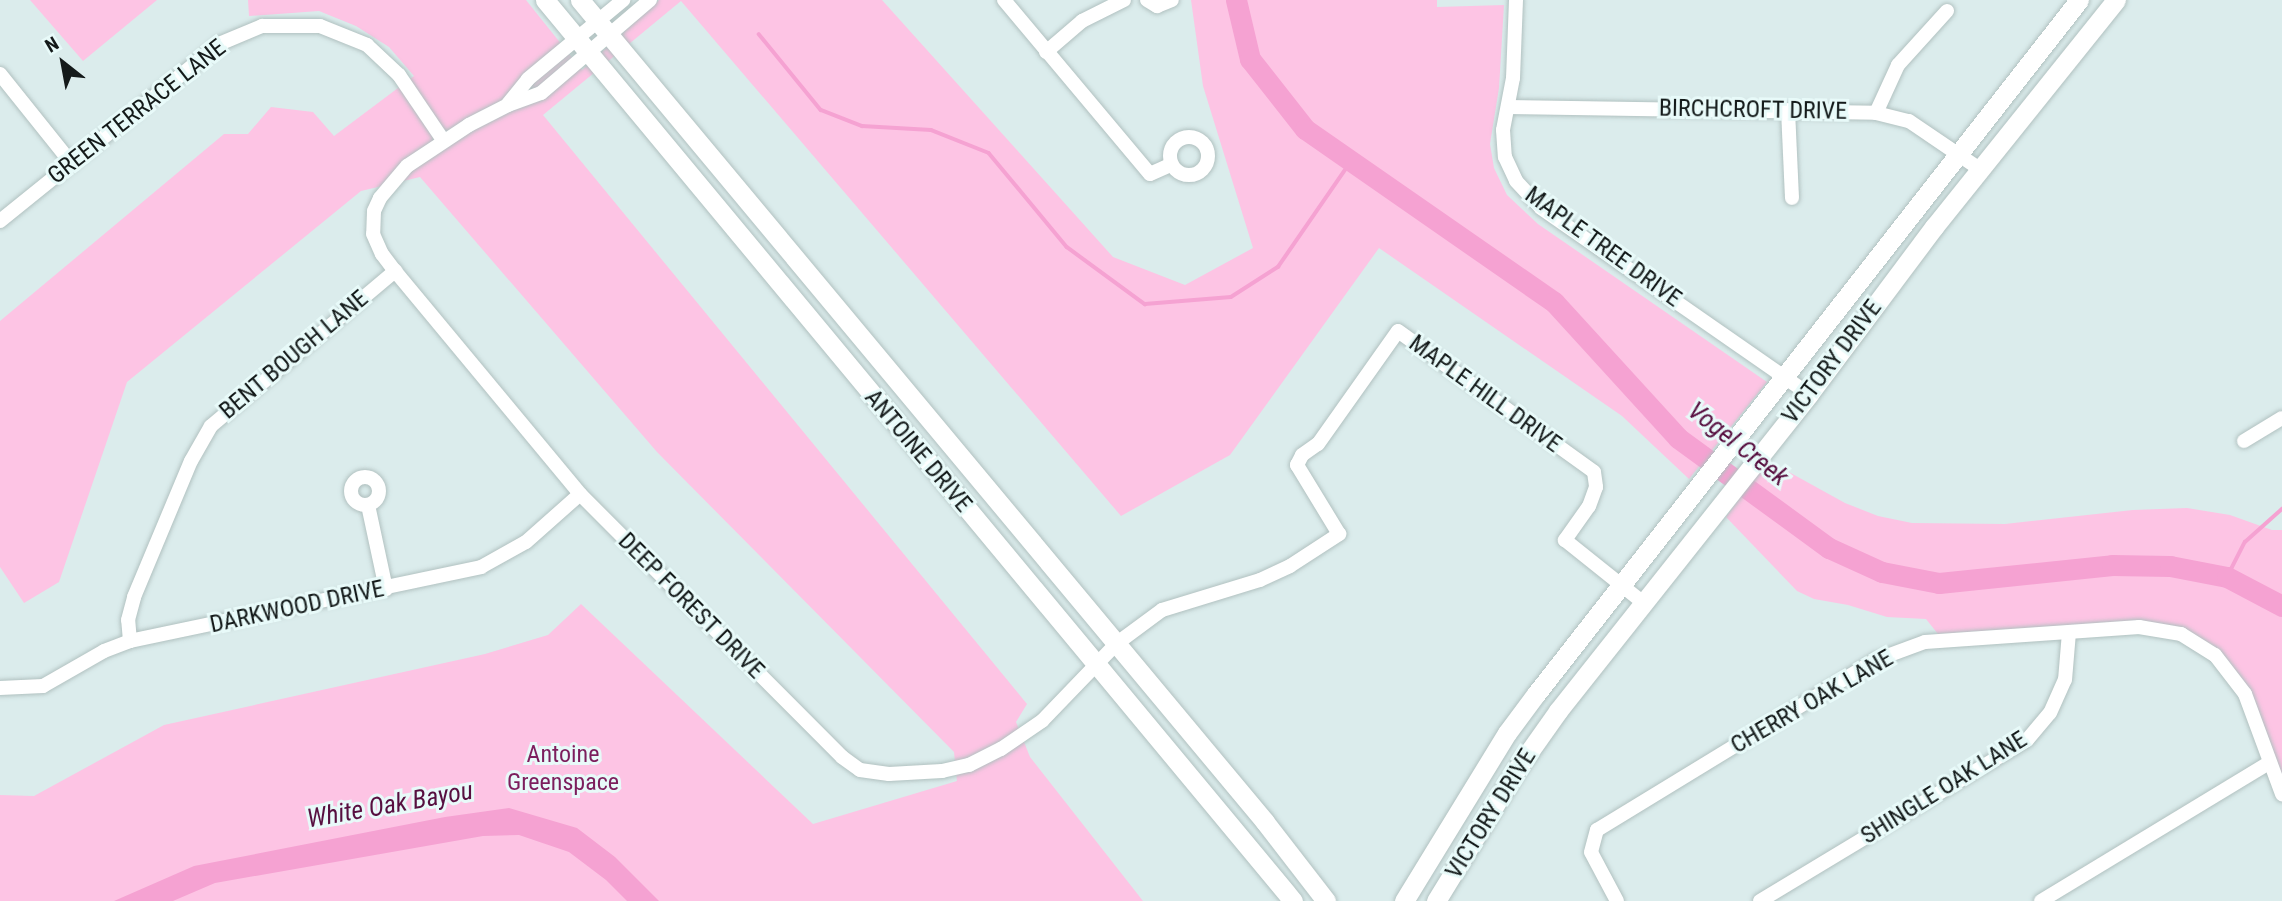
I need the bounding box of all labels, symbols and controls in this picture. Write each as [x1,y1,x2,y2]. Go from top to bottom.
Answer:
north arrow [28,28,98,98]
street label: GREEN TERRACE LANE [42,34,232,190]
street label: BIRCHCROFT DRIVE [1658,94,1848,126]
street label: MAPLE TREE DRIVE [1519,180,1687,314]
street label: BENT BOUGH LANE [214,284,374,426]
street label: VICTORY DRIVE [1776,294,1888,430]
street label: MAPLE HILL DRIVE [1403,329,1567,459]
street label: ANTOINE DRIVE [858,384,978,518]
water label: Vogel Creek [1682,395,1794,493]
street label: DEEP FOREST DRIVE [612,527,770,685]
street label: DARKWOOD DRIVE [207,574,387,640]
street label: CHERRY OAK LANE [1726,644,1898,760]
street label: SHINGLE OAK LANE [1856,725,2032,851]
park label: Antoine Greenspace [507,741,619,797]
street label: VICTORY DRIVE [1440,744,1542,884]
water label: White Oak Bayou [305,775,475,835]

